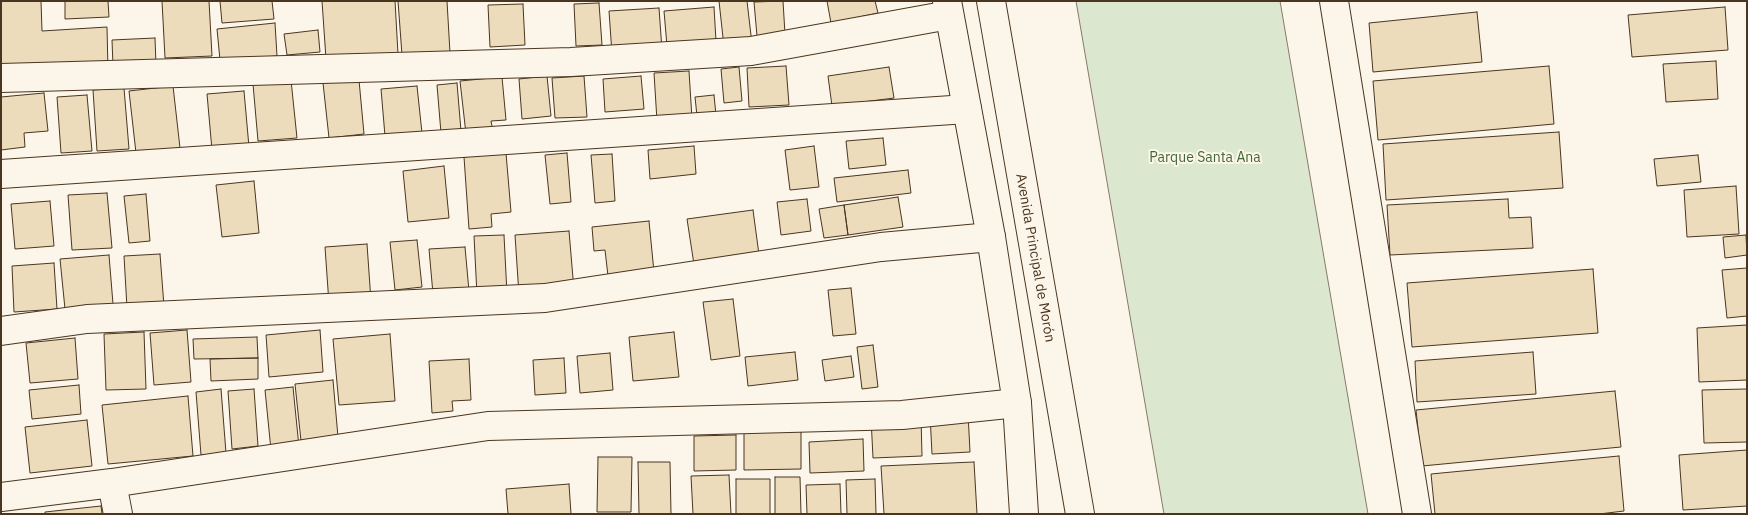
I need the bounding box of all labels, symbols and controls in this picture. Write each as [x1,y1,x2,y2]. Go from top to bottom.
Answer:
park label: Parque Santa Ana [1149,150,1261,166]
street label: Avenida Principal de Morón [1012,172,1058,344]

